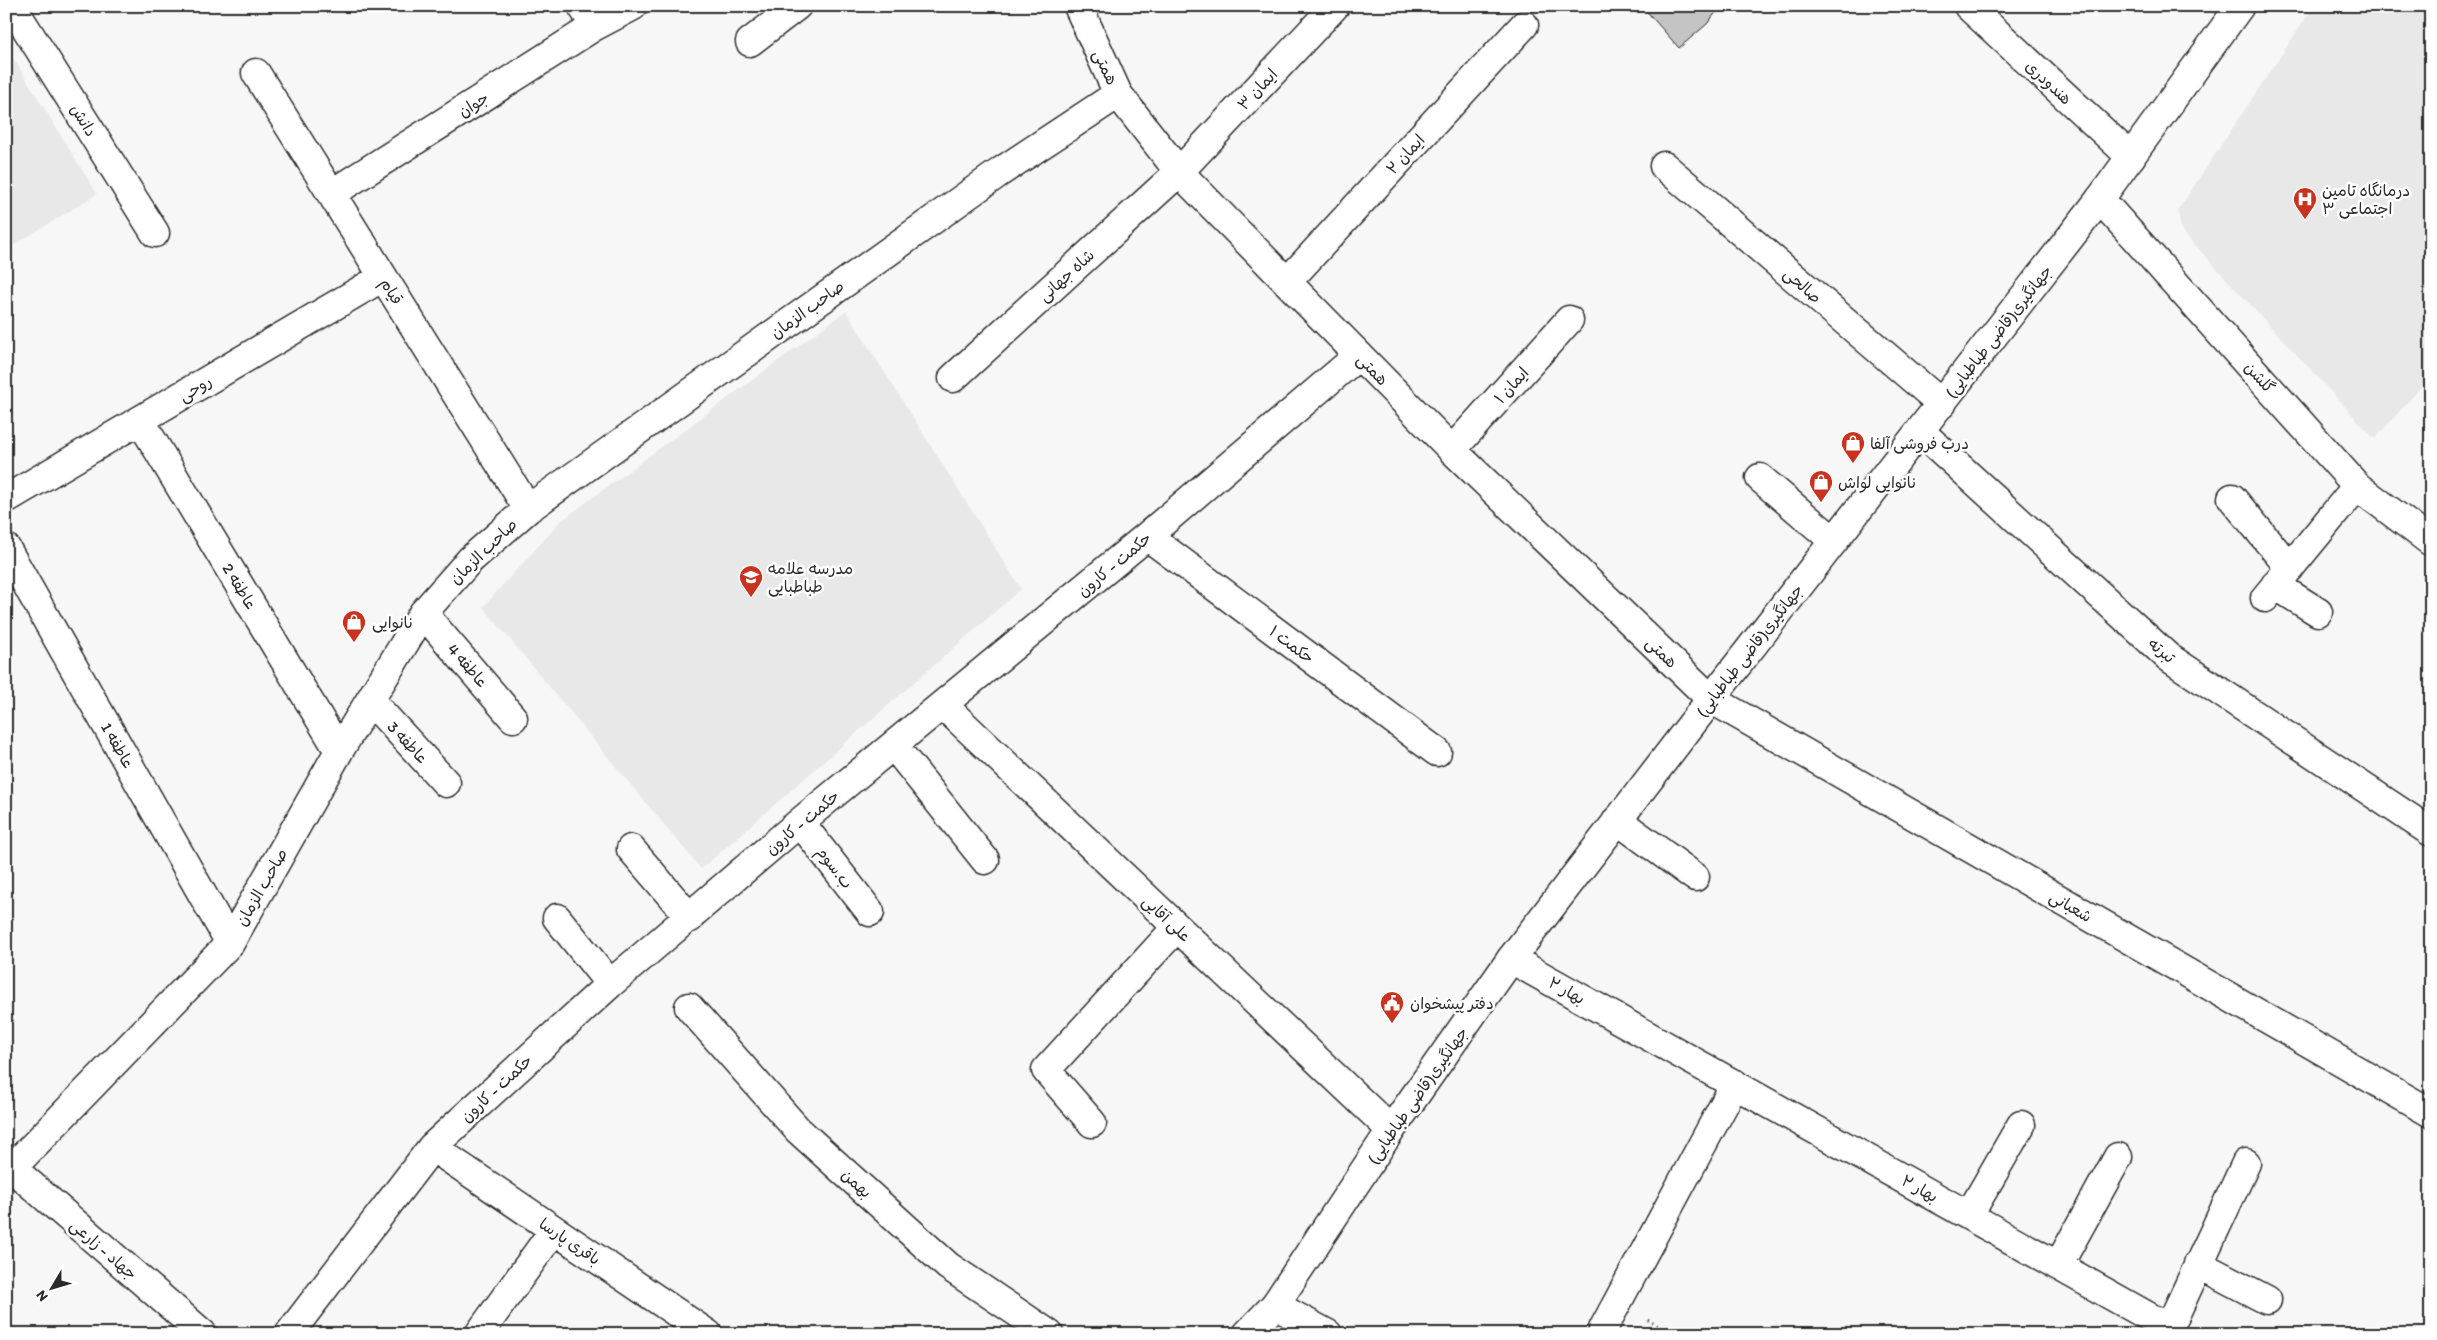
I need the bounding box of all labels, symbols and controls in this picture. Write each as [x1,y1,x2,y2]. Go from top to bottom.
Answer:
street label: همتی [1088,47,1122,88]
street label: هندودری [2022,56,2076,109]
street label: ایمان ۳ [1233,65,1281,114]
street label: جوان [455,88,493,122]
street label: دانش [66,100,101,140]
street label: ایمان ۲ [1382,130,1429,178]
place label: درمانگاه تامین اجتماعی ۳ [2322,181,2410,219]
hospital icon: درمانگاه تامین اجتماعی ۳ [2292,186,2318,220]
street label: شاه جهانی [1034,245,1099,306]
street label: جهانگیری(قاضی طباطبایی) [1941,261,2057,402]
street label: صالحی [1779,264,1826,308]
street label: قیام [374,275,407,310]
street label: صاحب الزمان [767,276,848,342]
street label: همتی [1352,350,1392,390]
street label: گلشن [2241,358,2279,397]
street label: ایمان ۱ [1490,363,1533,408]
street label: روحی [175,371,216,406]
shop icon: درب فروشی آلفا [1840,430,1866,464]
place label: درب فروشی آلفا [1870,434,1969,454]
shop icon: نانوایی لواش [1808,469,1834,503]
place label: نانوایی لواش [1838,473,1917,493]
street label: صاحب الزمان [446,515,521,588]
street label: حکمت - کارون [1074,528,1155,601]
place label: مدرسه علامه طباطبایی [768,559,853,597]
street label: عاطفه 2 [218,560,261,613]
school or university icon: مدرسه علامه طباطبایی [738,564,764,598]
street label: جهانگیری(قاضی طباطبایی) [1692,580,1808,721]
shop icon: نانوایی [341,609,367,643]
place label: نانوایی [372,613,414,633]
street label: حکمت ۱ [1266,621,1318,667]
street label: همتی [1641,633,1681,673]
street label: تبرته [2144,634,2179,667]
street label: عاطفه 4 [443,640,492,691]
street label: عاطفه 3 [383,717,432,767]
street label: عاطفه 1 [97,719,138,771]
street label: حکمت - کارون [762,786,843,859]
street label: ب.سوم [810,842,857,894]
street label: صاحب الزمان [232,845,291,929]
street label: شعبانی [2046,887,2095,927]
street label: علی آقایی [1138,891,1195,946]
street label: بهار ۲ [1545,973,1588,1008]
public building icon: دفتر پیشخوان [1379,990,1405,1024]
place label: دفتر پیشخوان [1410,994,1494,1014]
street label: جهانگیری(قاضی طباطبایی) [1363,1023,1473,1168]
street label: حکمت - کارون [457,1051,536,1126]
street label: بهمن [838,1165,876,1202]
street label: بهار ۲ [1898,1171,1941,1206]
street label: باقری پارسا [535,1214,604,1270]
street label: جهاد - زارعی [66,1215,141,1284]
north arrow [28,1262,78,1312]
text: N [33,1287,52,1305]

